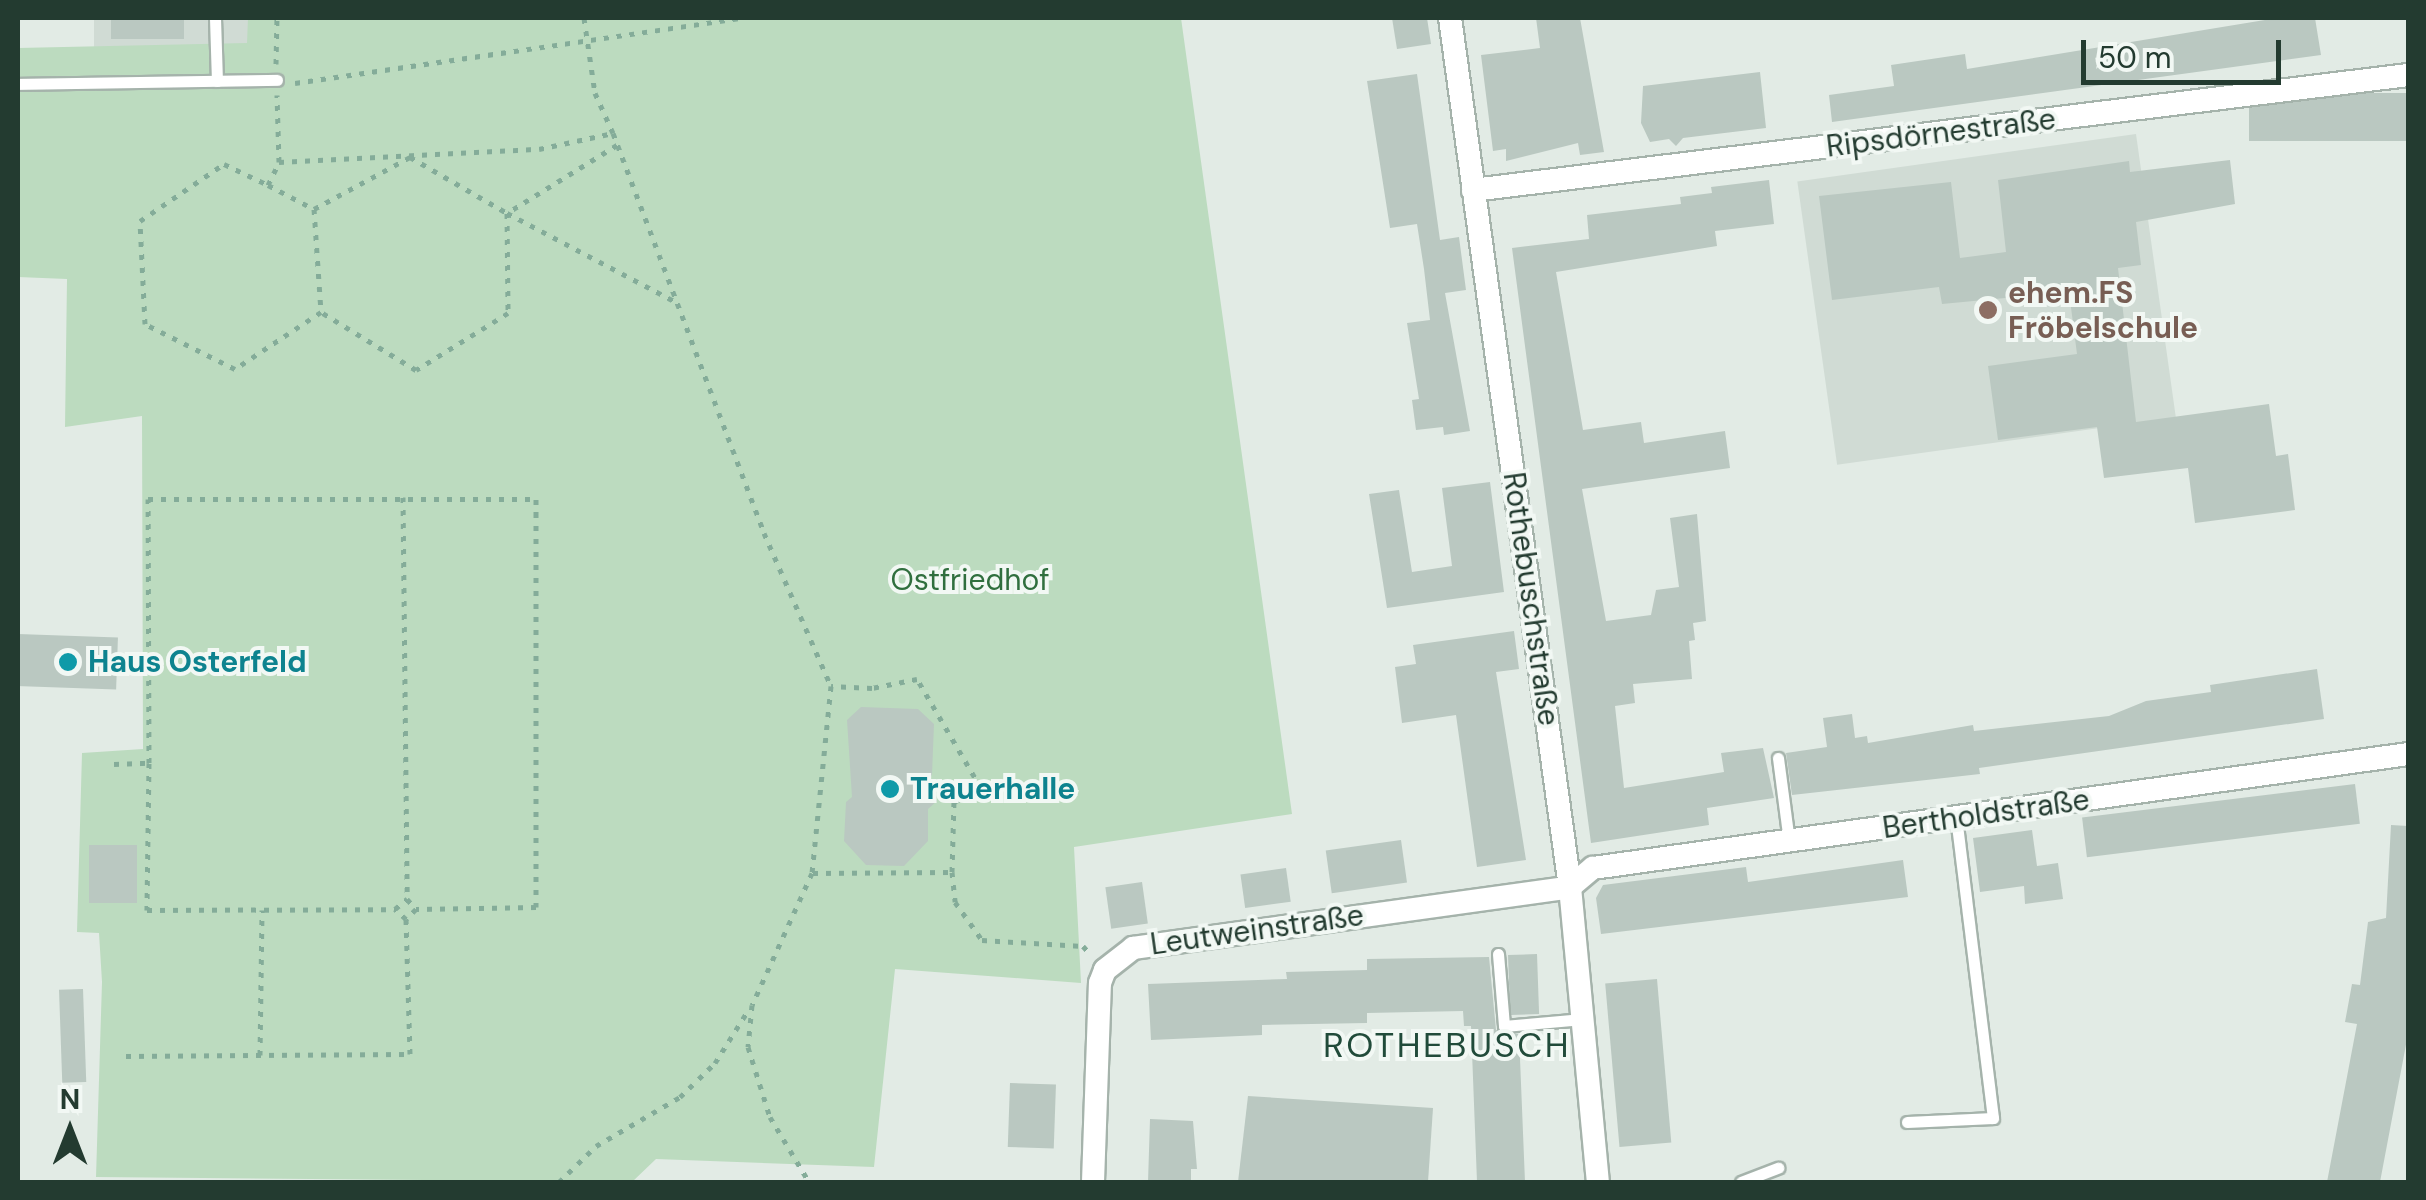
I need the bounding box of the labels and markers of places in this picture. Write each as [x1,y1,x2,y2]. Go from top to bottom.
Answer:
place label: ehem.FS Fröbelschule [2008,275,2198,346]
marker: ehem.FS Fröbelschule [1977,299,1999,321]
place label: Haus Osterfeld [88,644,307,680]
marker: Haus Osterfeld [57,651,79,673]
place label: Trauerhalle [910,771,1075,807]
marker: Trauerhalle [879,778,901,800]

